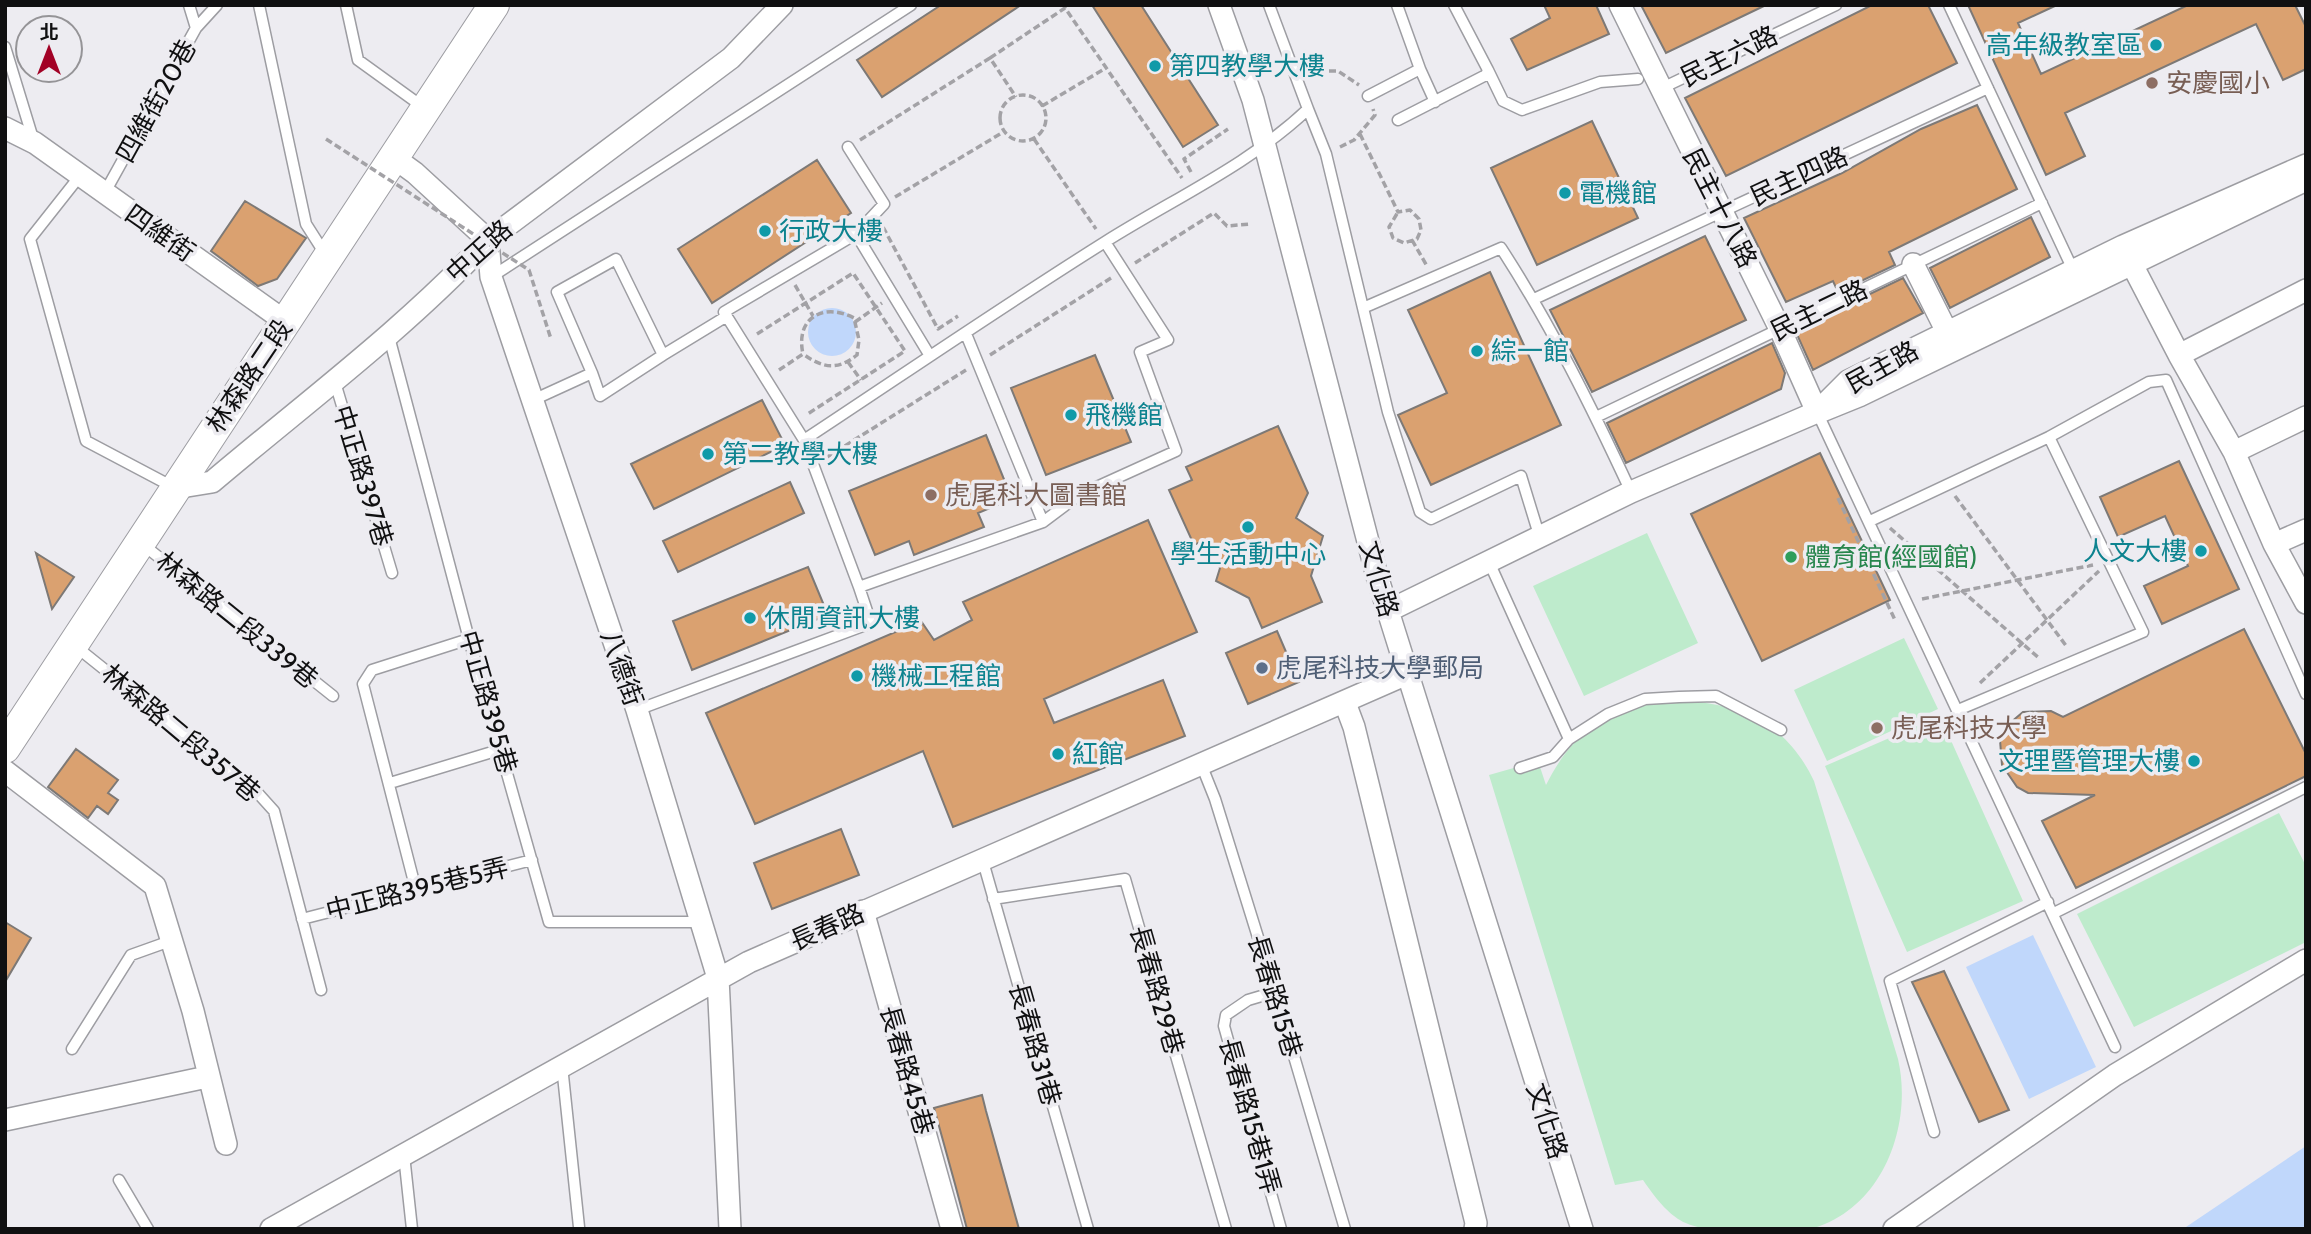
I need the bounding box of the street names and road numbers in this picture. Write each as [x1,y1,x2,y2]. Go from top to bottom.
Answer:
street label: 民主六路 [1675,19,1783,93]
street label: 四維街20巷 [109,34,203,168]
street label: 民主四路 [1745,140,1853,212]
street label: 民主十八路 [1676,143,1764,273]
street label: 四維街 [119,198,201,268]
street label: 中正路 [439,213,519,289]
street label: 民主二路 [1765,273,1873,347]
street label: 林森路二段 [199,313,299,439]
street label: 民主路 [1840,334,1924,400]
street label: 中正路397巷 [326,402,400,550]
street label: 文化路 [1353,537,1405,621]
street label: 林森路二段339巷 [150,545,324,695]
street label: 八德街 [594,626,650,710]
street label: 中正路395巷 [452,627,524,777]
street label: 林森路二段357巷 [95,657,267,809]
street label: 中正路395巷5弄 [322,851,512,927]
street label: 長春路 [785,897,869,957]
street label: 長春路29巷 [1123,922,1191,1058]
street label: 長春路15巷 [1241,931,1309,1061]
street label: 長春路31巷 [1002,979,1068,1109]
street label: 長春路45巷 [873,1002,941,1138]
street label: 長春路15巷1弄 [1212,1034,1288,1198]
street label: 文化路 [1520,1079,1574,1163]

